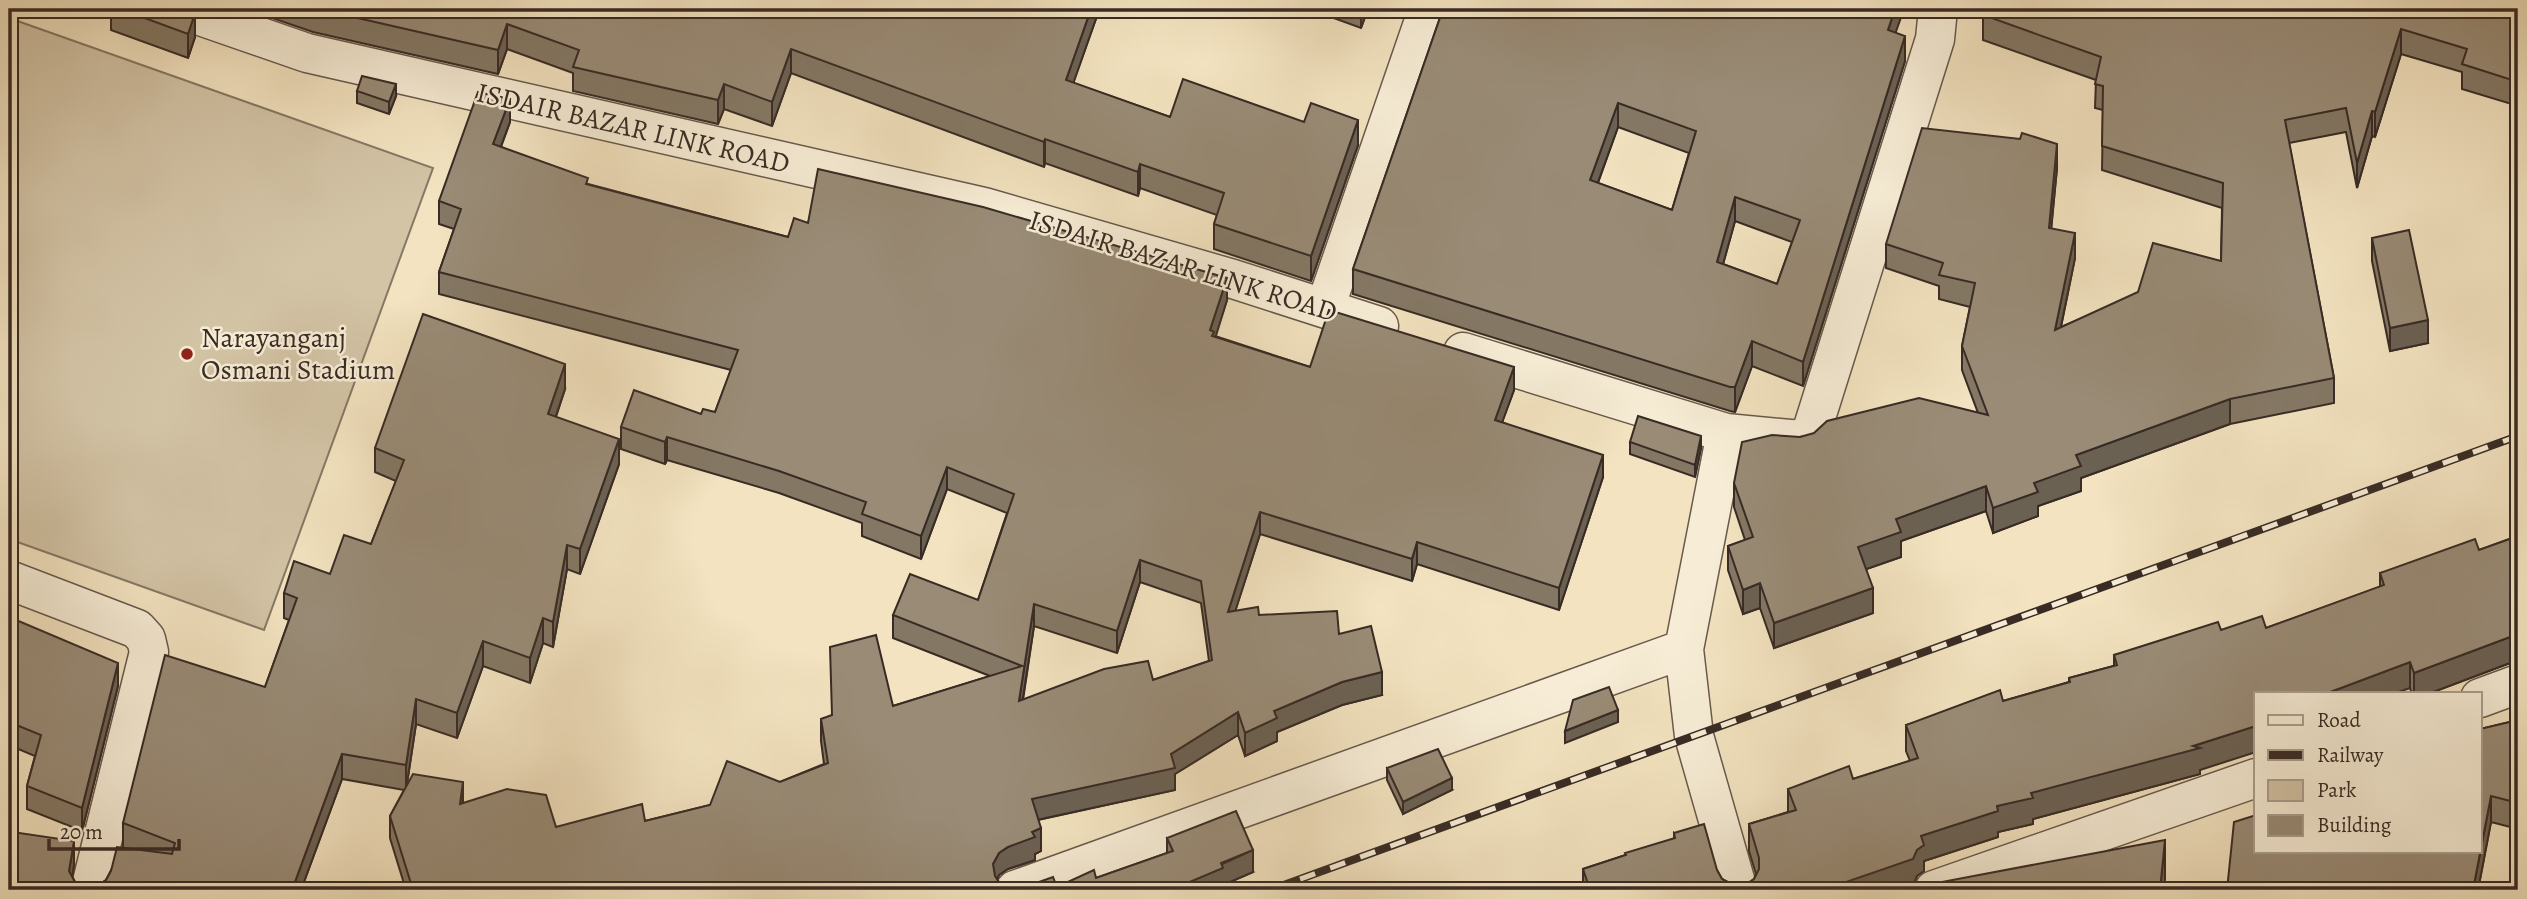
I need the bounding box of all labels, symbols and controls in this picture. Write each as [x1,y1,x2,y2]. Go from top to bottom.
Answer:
street label: ISDAIR BAZAR LINK ROAD [473,73,793,183]
street label: ISDAIR BAZAR LINK ROAD [1024,201,1342,331]
place label: Narayanganj Osmani Stadium [201,319,395,389]
marker: Narayanganj Osmani Stadium [179,346,195,362]
legend [2254,692,2482,853]
text: Road [2317,706,2361,734]
text: Railway [2317,741,2384,769]
text: Park [2317,776,2357,804]
scale bar [49,808,178,852]
text: Building [2317,811,2392,839]
text: 20 m [60,818,103,846]

